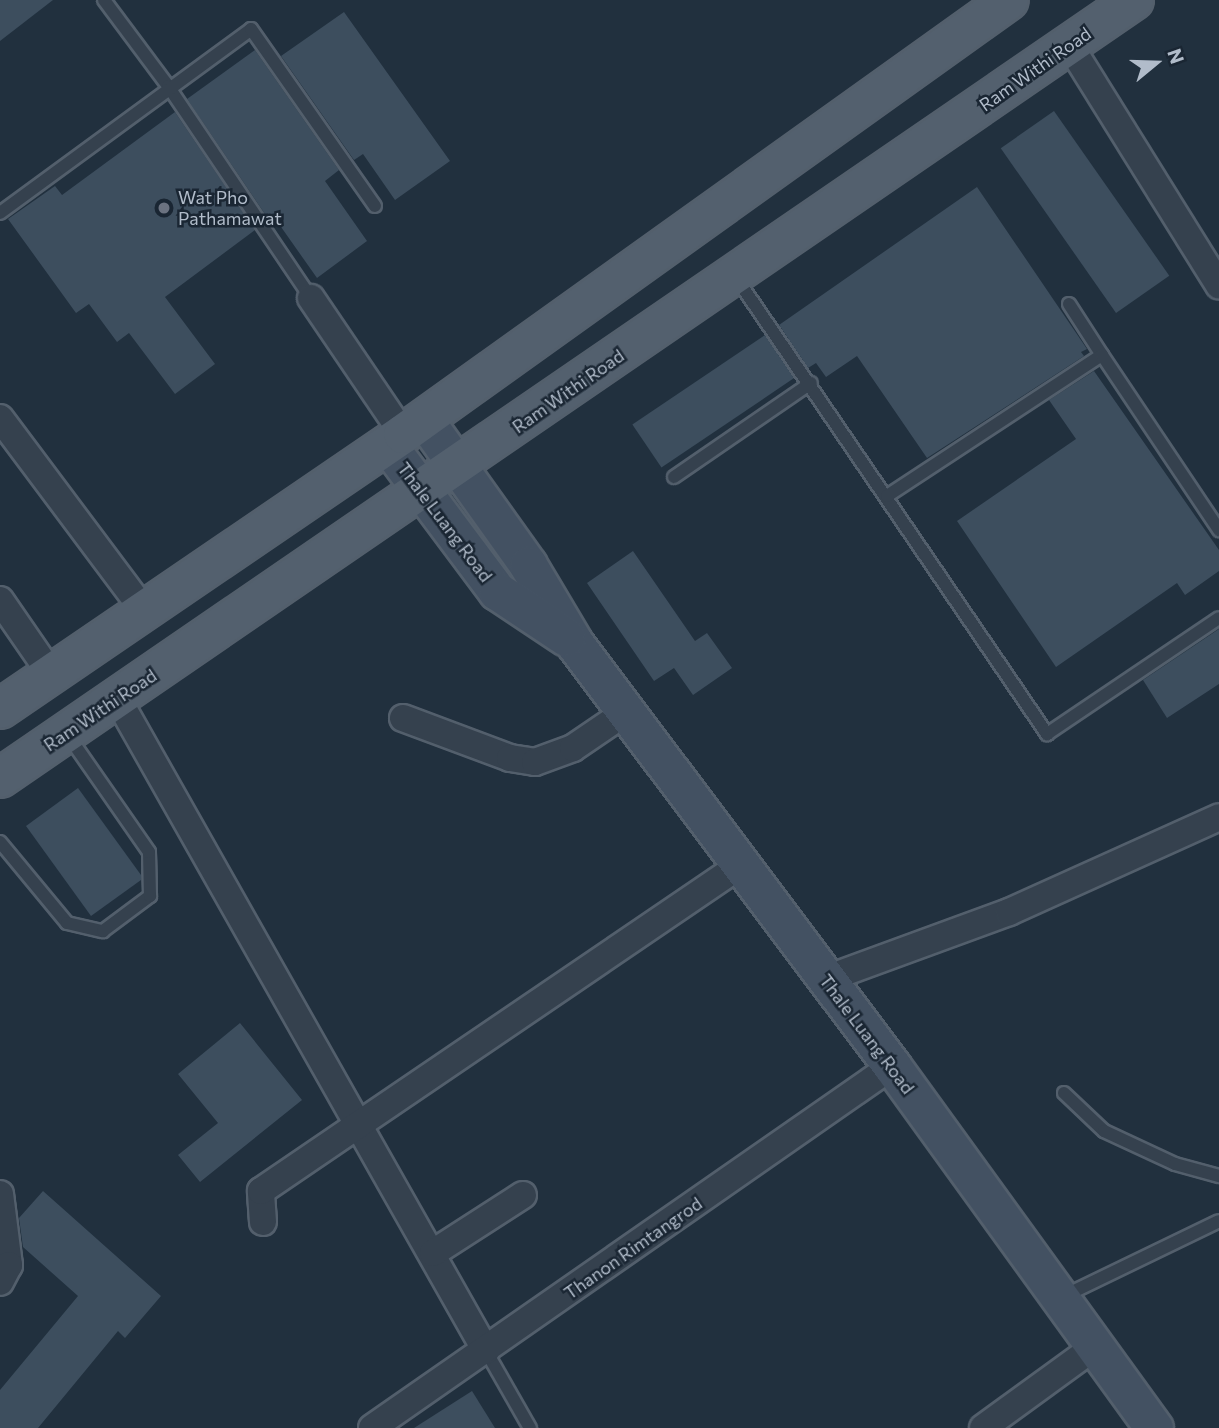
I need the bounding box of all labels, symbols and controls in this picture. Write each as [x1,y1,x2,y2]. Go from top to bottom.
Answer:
street label: Ram Withi Road [975,22,1095,116]
north arrow [1121,28,1191,98]
text: N [1163,46,1190,66]
place label: Wat Pho Pathamawat [178,187,282,230]
marker: Wat Pho Pathamawat [156,200,172,216]
street label: Ram Withi Road [508,344,628,438]
street label: Thale Luang Road [393,458,497,586]
street label: Ram Withi Road [40,664,160,756]
street label: Thale Luang Road [815,970,919,1098]
street label: Thanon Rimtangrod [560,1192,706,1304]

